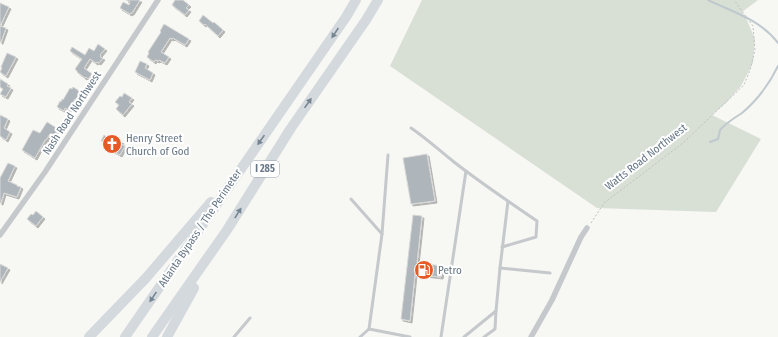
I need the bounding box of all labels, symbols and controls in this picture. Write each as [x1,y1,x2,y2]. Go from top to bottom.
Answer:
one-way arrow [331,27,339,38]
street label: Nash Road Northwest [40,68,104,157]
one-way arrow [304,98,312,109]
street label: Watts Road Northwest [603,121,690,193]
place label: Henry Street Church of God [126,132,189,158]
church icon: Henry Street Church of God [101,133,123,155]
one-way arrow [257,134,265,145]
road number: I 285 [251,161,279,177]
street label: Atlanta Bypass / The Perimeter [156,166,244,289]
one-way arrow [234,207,242,218]
fuel station icon: Petro [413,259,435,281]
place label: Petro [438,264,462,277]
one-way arrow [149,291,157,302]

